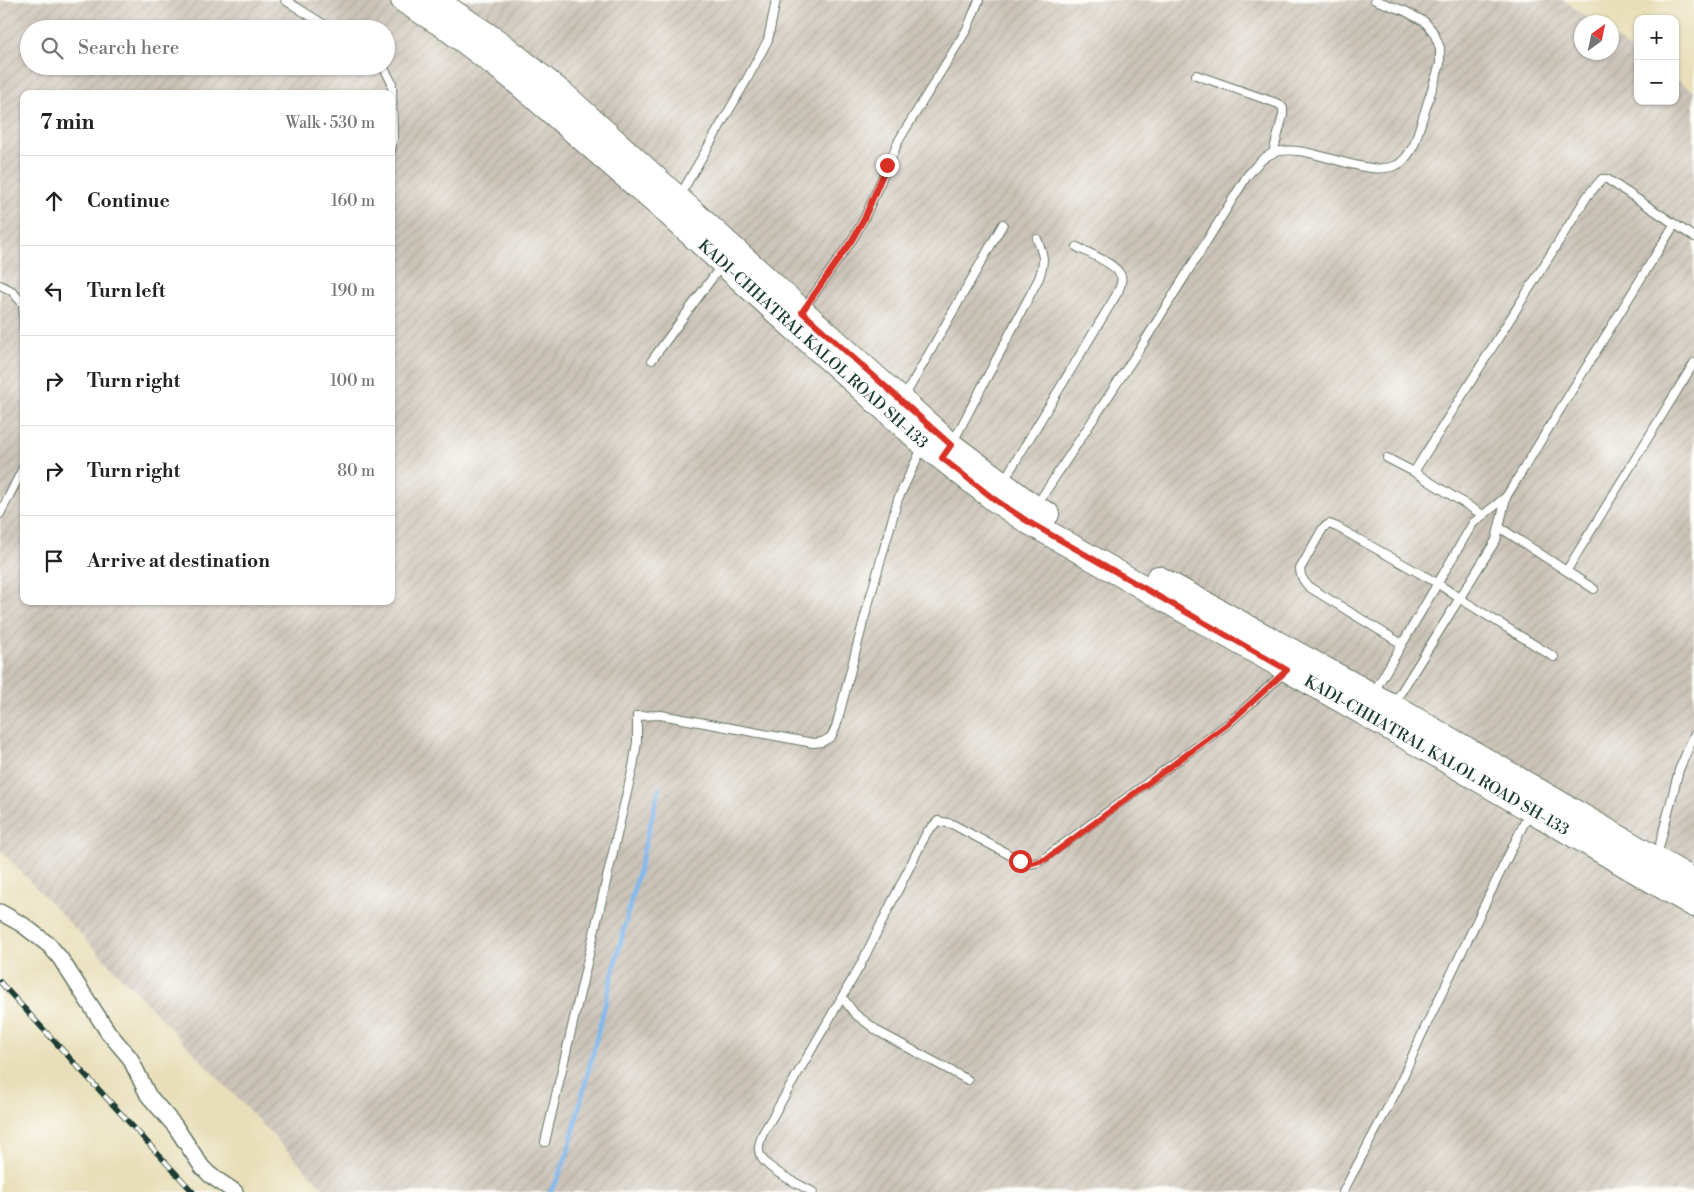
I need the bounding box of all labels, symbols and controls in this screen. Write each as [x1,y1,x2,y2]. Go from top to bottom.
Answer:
north arrow [1574,15,1619,60]
map controls [1634,15,1679,105]
button: + [1634,15,1679,60]
search box [20,20,395,75]
icon: search [38,34,66,62]
text: Search here [78,36,179,60]
button: − [1634,60,1679,105]
text: 7 min [40,110,94,136]
text: Walk · 530 m [286,113,375,133]
route end [876,154,899,177]
icon: ahead [40,187,68,215]
text: Continue [87,189,170,213]
text: 160 m [331,191,375,211]
street label: KADI-CHHATRAL KALOL ROAD SH-133 [694,235,932,453]
icon: left [40,277,68,305]
text: Turn left [87,279,166,303]
text: 190 m [331,281,375,301]
icon: right [40,367,68,395]
text: Turn right [87,369,180,393]
text: 100 m [330,371,375,391]
icon: right [40,457,68,485]
text: Turn right [87,459,180,483]
text: 80 m [337,461,375,481]
icon: arrive [40,547,68,575]
text: Arrive at destination [87,549,270,573]
street label: KADI-CHHATRAL KALOL ROAD SH-133 [1301,671,1573,840]
route start [1009,850,1032,873]

